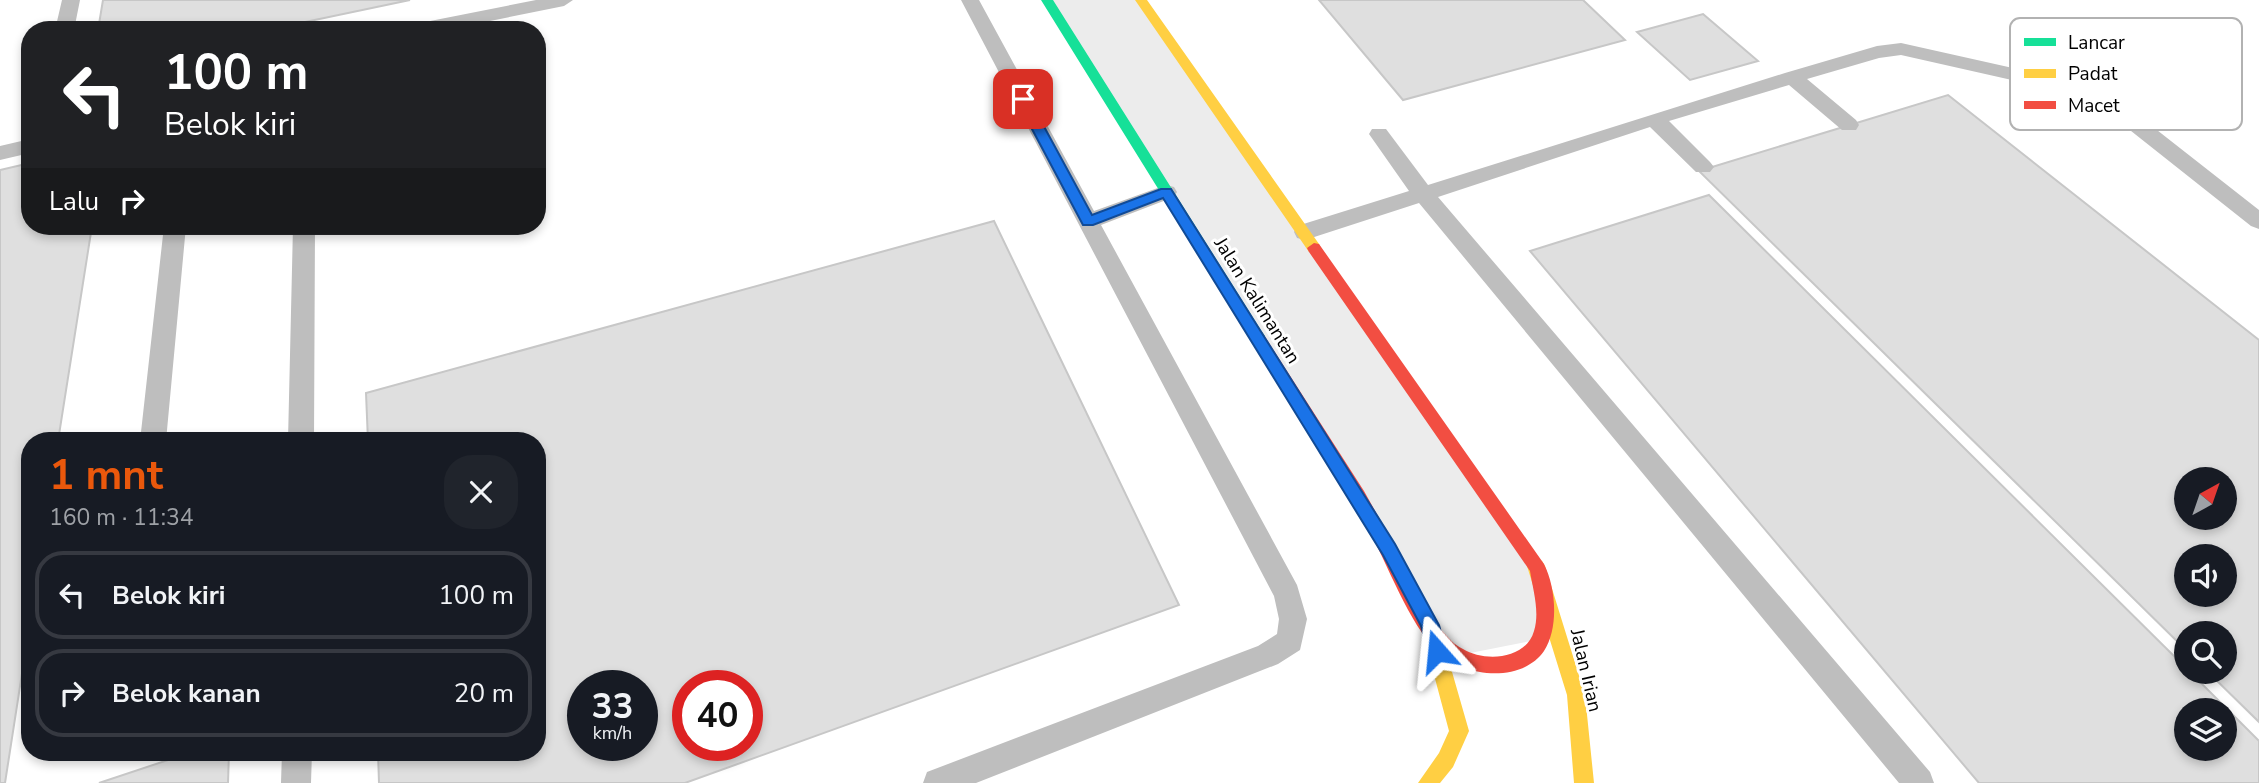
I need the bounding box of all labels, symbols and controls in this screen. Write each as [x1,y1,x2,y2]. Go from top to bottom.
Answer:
legend [2010,18,2242,130]
text: Lancar [2068,30,2125,56]
text: 100 m [164,39,308,106]
icon: left [49,49,140,140]
text: Padat [2068,61,2118,87]
pin [993,69,1053,129]
icon: arrive [1004,80,1042,118]
text: Macet [2068,93,2120,119]
text: Belok kiri [164,103,296,146]
icon: right [113,182,151,220]
text: Lalu [49,184,99,219]
street label: Jalan Kalimantan [1207,232,1306,369]
text: 1 mnt [49,447,163,504]
button: close [444,455,518,529]
north arrow [2174,467,2236,530]
map controls [2174,467,2237,761]
text: 160 m · 11:34 [49,502,194,533]
button: sound [2174,544,2237,607]
icon: left [53,576,91,614]
text: Belok kiri [112,578,225,613]
text: 100 m [438,578,514,613]
position arrow [1400,614,1474,688]
button: search [2174,621,2237,684]
street label: Jalan Irian [1564,625,1608,714]
speed limit sign: 40 [672,670,763,761]
icon: right [53,674,91,712]
text: Belok kanan [112,676,261,711]
text: 20 m [454,676,514,711]
text: 33 [591,683,634,730]
button: layers [2174,698,2237,761]
text: km/h [593,721,632,745]

